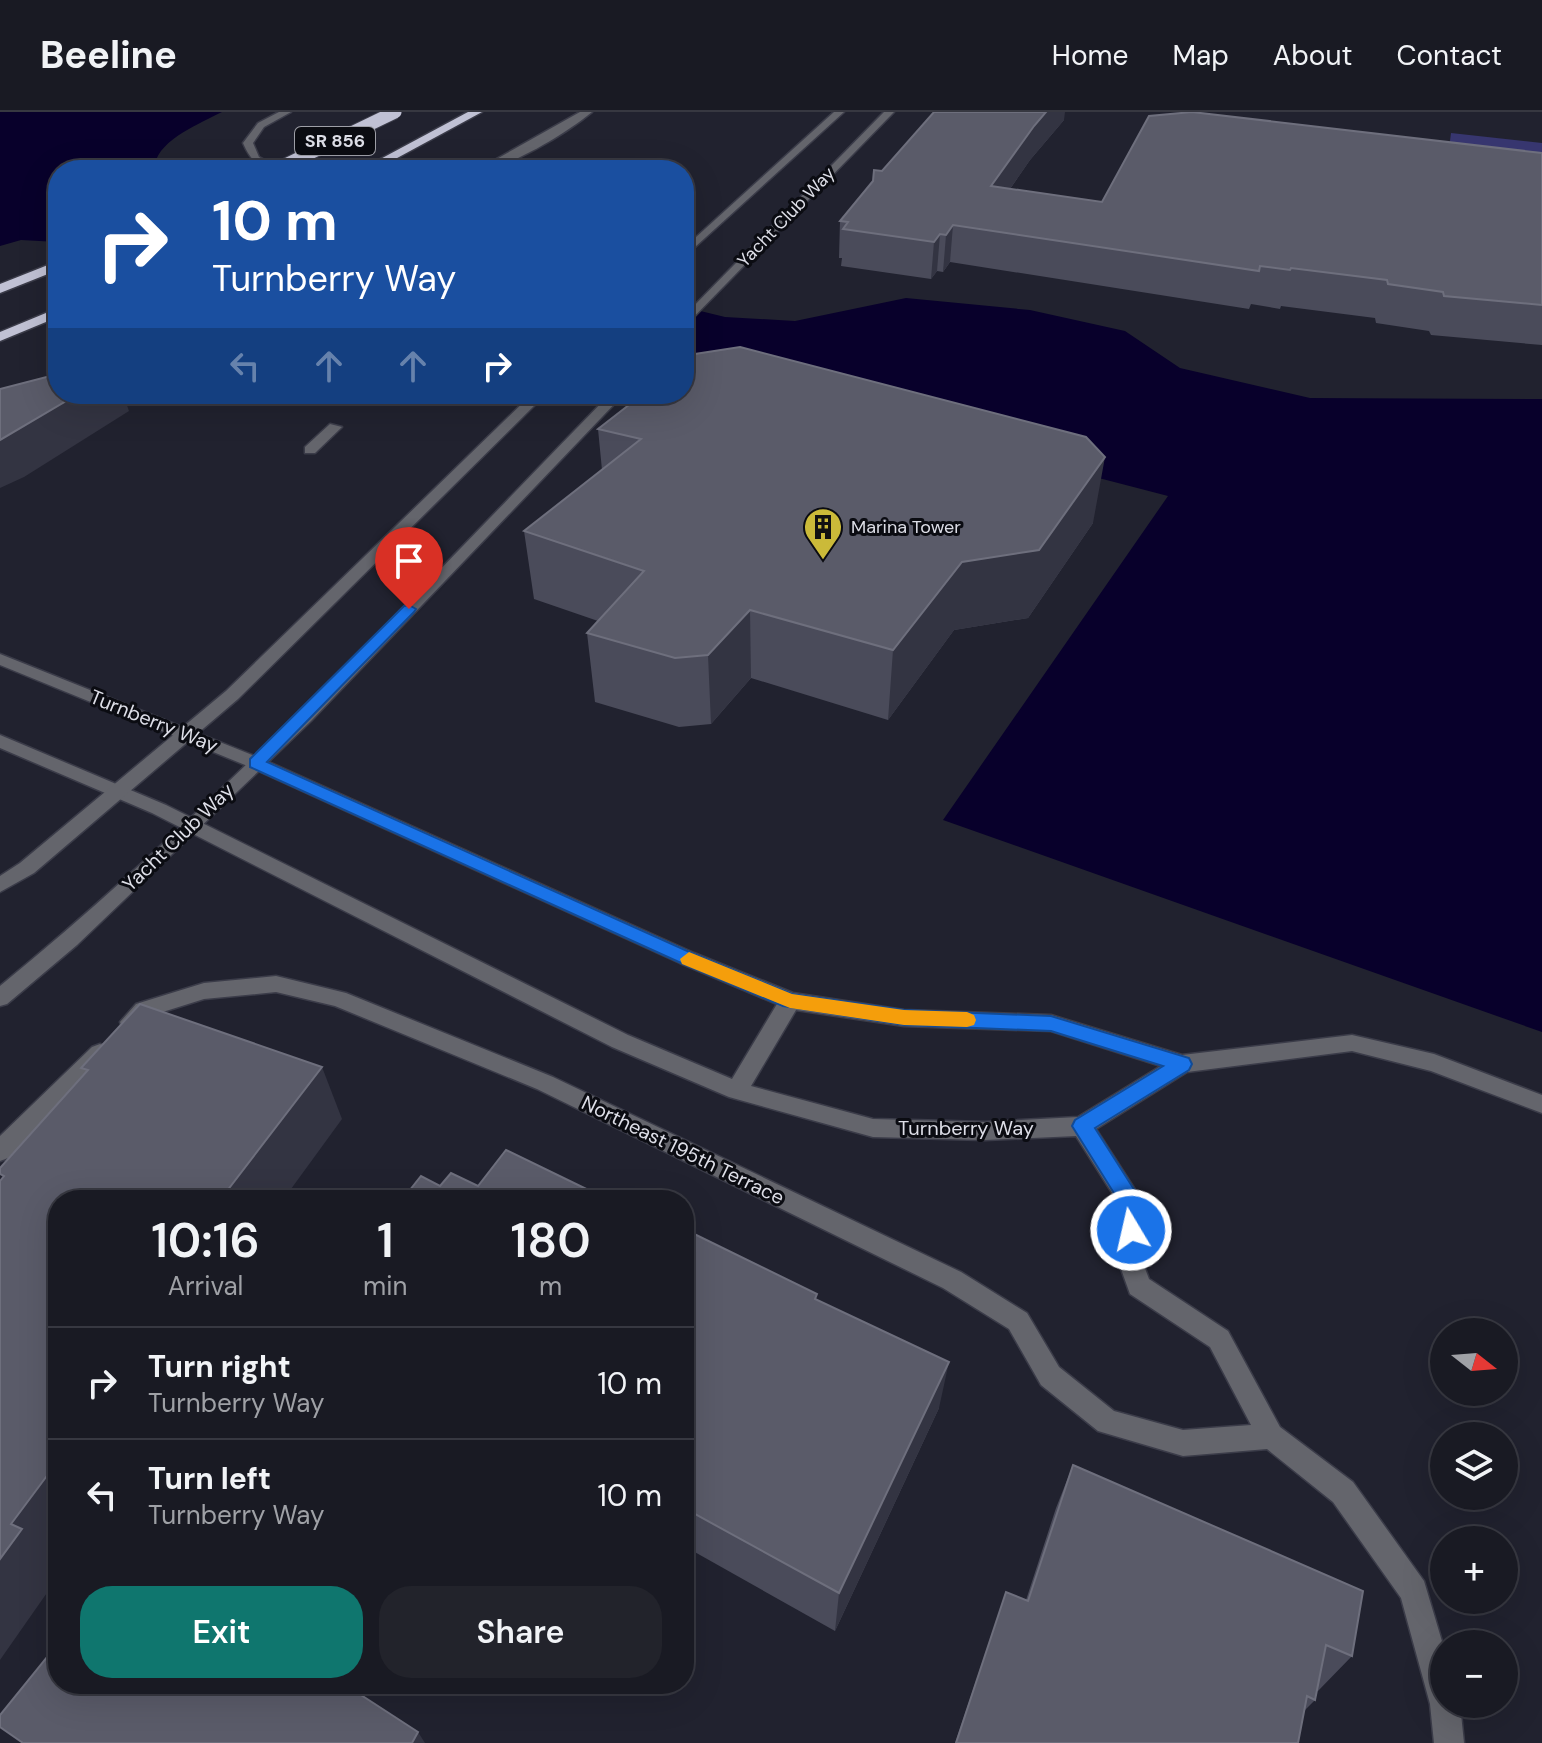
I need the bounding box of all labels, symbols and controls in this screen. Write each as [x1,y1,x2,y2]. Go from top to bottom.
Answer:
text: Beeline [40,30,177,80]
text: Home [1052,37,1128,74]
text: Map [1172,37,1229,74]
text: About [1273,37,1352,74]
text: Contact [1396,37,1502,74]
road number: SR 856 [295,127,375,155]
street label: Yacht Club Way [732,162,840,272]
text: 10 m [212,184,338,257]
icon: right [80,192,184,296]
text: Turnberry Way [212,255,456,302]
icon: left [223,344,267,388]
icon: ahead [307,344,351,388]
icon: ahead [391,344,435,388]
icon: right [475,344,519,388]
building icon: Marina Tower [802,506,844,561]
place label: Marina Tower [851,515,961,539]
pin [375,527,443,609]
icon: arrive [387,539,431,583]
street label: Turnberry Way [86,684,222,758]
street label: Yacht Club Way [117,777,239,897]
street label: Northeast 195th Terrace [577,1090,789,1210]
street label: Turnberry Way [898,1115,1034,1141]
position arrow [1089,1188,1173,1272]
text: 10:16 [151,1209,260,1272]
text: 1 [377,1209,394,1272]
text: 180 [511,1209,591,1272]
text: Arrival [168,1269,243,1303]
text: min [363,1269,407,1303]
text: m [539,1269,562,1303]
north arrow [1430,1318,1518,1406]
map controls [1430,1318,1518,1718]
text: Turn right [148,1347,291,1386]
icon: right [80,1361,124,1405]
text: 10 m [597,1364,662,1403]
text: Turnberry Way [148,1386,325,1420]
button: layers [1430,1422,1518,1510]
text: Turn left [148,1459,271,1498]
icon: left [80,1473,124,1517]
text: 10 m [597,1476,662,1515]
text: Turnberry Way [148,1498,325,1532]
button: + [1430,1526,1518,1614]
button: Exit [80,1586,363,1678]
button: Share [379,1586,662,1678]
button: − [1430,1630,1518,1718]

